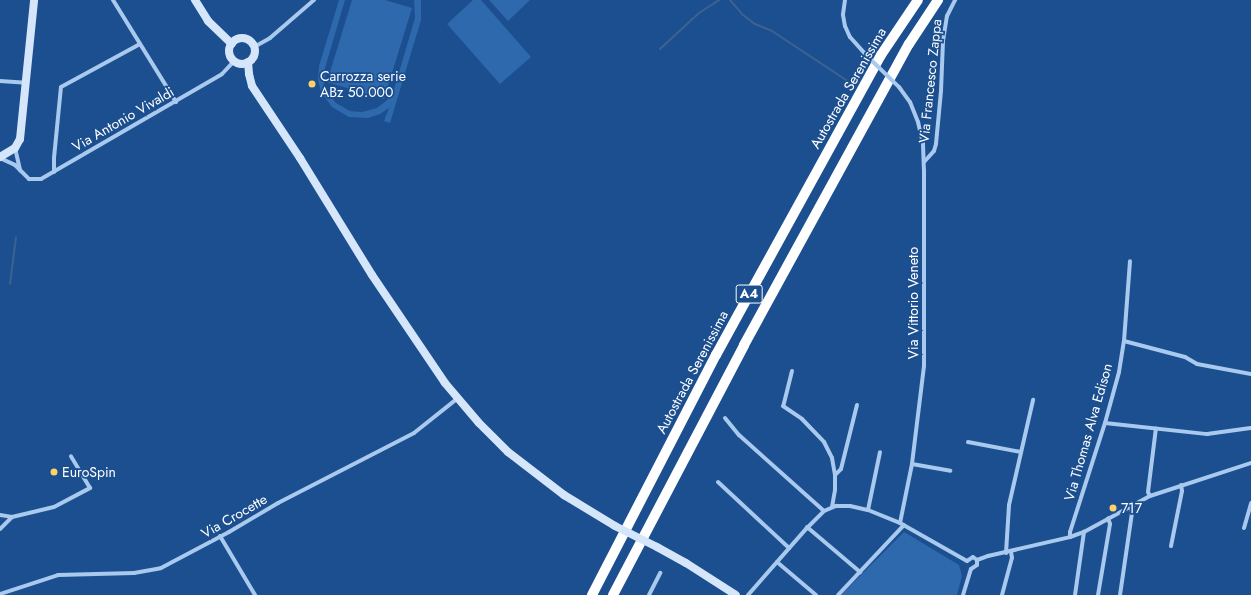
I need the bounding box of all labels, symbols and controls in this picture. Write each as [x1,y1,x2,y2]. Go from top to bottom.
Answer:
street label: Via Francesco Zappa [915,18,945,144]
street label: Autostrada Serenissima [806,24,890,152]
place label: Carrozza serie ABz 50.000 [320,68,406,100]
marker: Carrozza serie ABz 50.000 [307,79,317,89]
street label: Via Antonio Vivaldi [69,83,177,155]
street label: Via Vittorio Veneto [905,247,921,359]
road number: A4 [735,283,763,305]
street label: Autostrada Serenissima [652,308,732,436]
street label: Via Thomas Alva Edison [1060,361,1116,503]
place label: EuroSpin [62,464,116,480]
marker: EuroSpin [49,467,59,477]
street label: Via Crocette [198,490,270,542]
place label: 717 [1121,500,1142,516]
marker: 717 [1108,503,1118,513]

